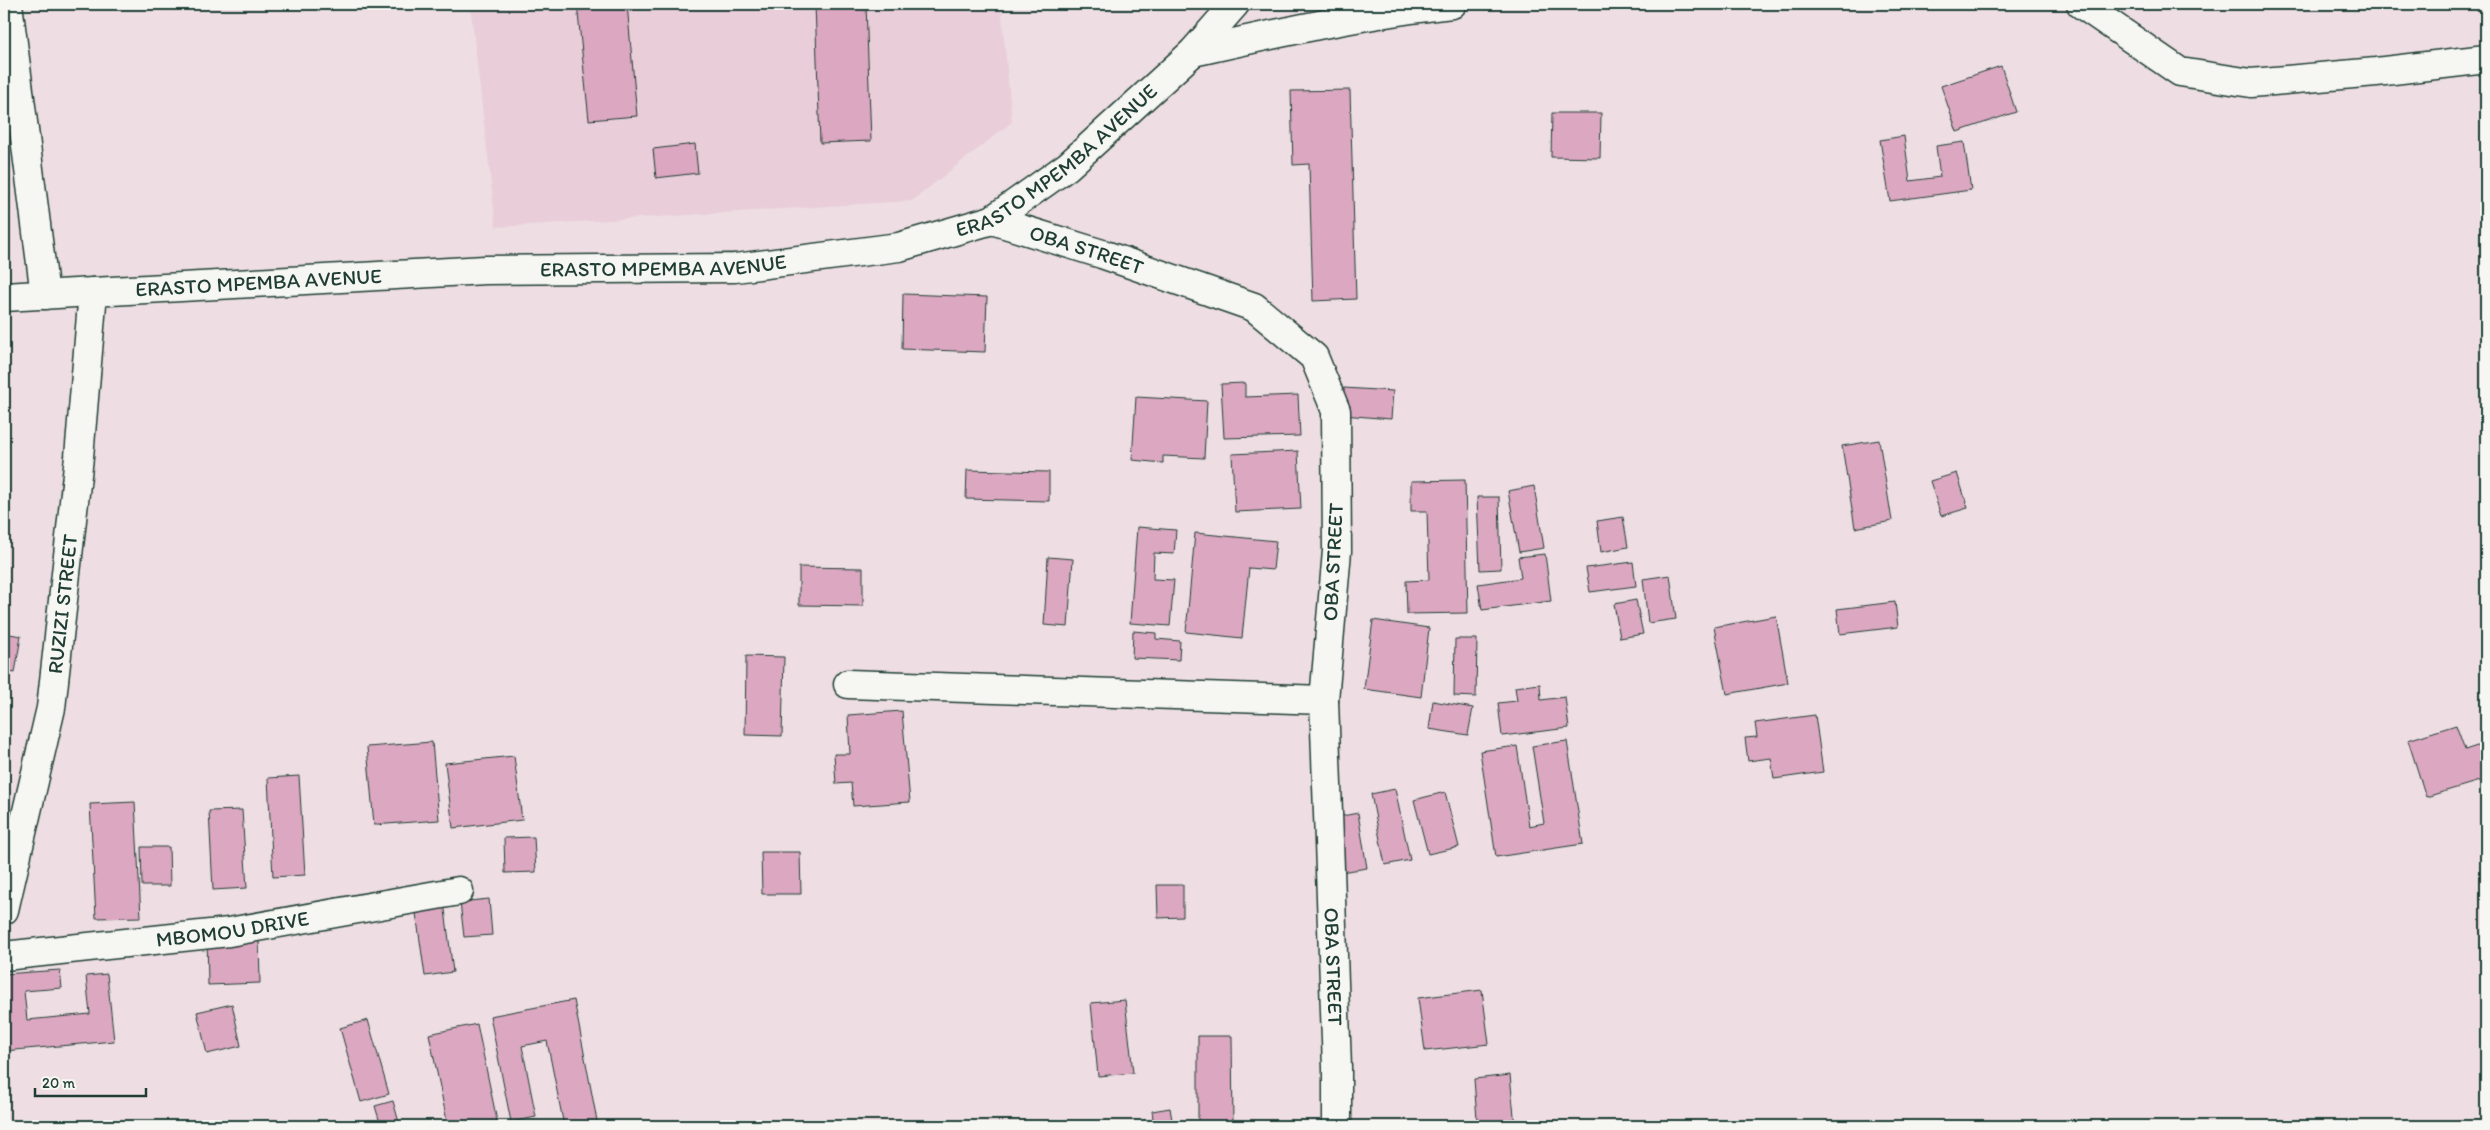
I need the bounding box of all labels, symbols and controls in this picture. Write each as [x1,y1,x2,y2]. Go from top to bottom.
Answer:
street label: ERASTO MPEMBA AVENUE [953,78,1162,242]
street label: OBA STREET [1027,219,1147,280]
street label: ERASTO MPEMBA AVENUE [540,249,788,282]
street label: ERASTO MPEMBA AVENUE [135,263,382,302]
street label: OBA STREET [1317,502,1348,622]
street label: RUZIZI STREET [42,533,82,675]
street label: MBOMOU DRIVE [155,905,311,952]
street label: OBA STREET [1319,907,1349,1026]
scale bar [35,1065,146,1097]
text: 20 m [42,1074,76,1092]

